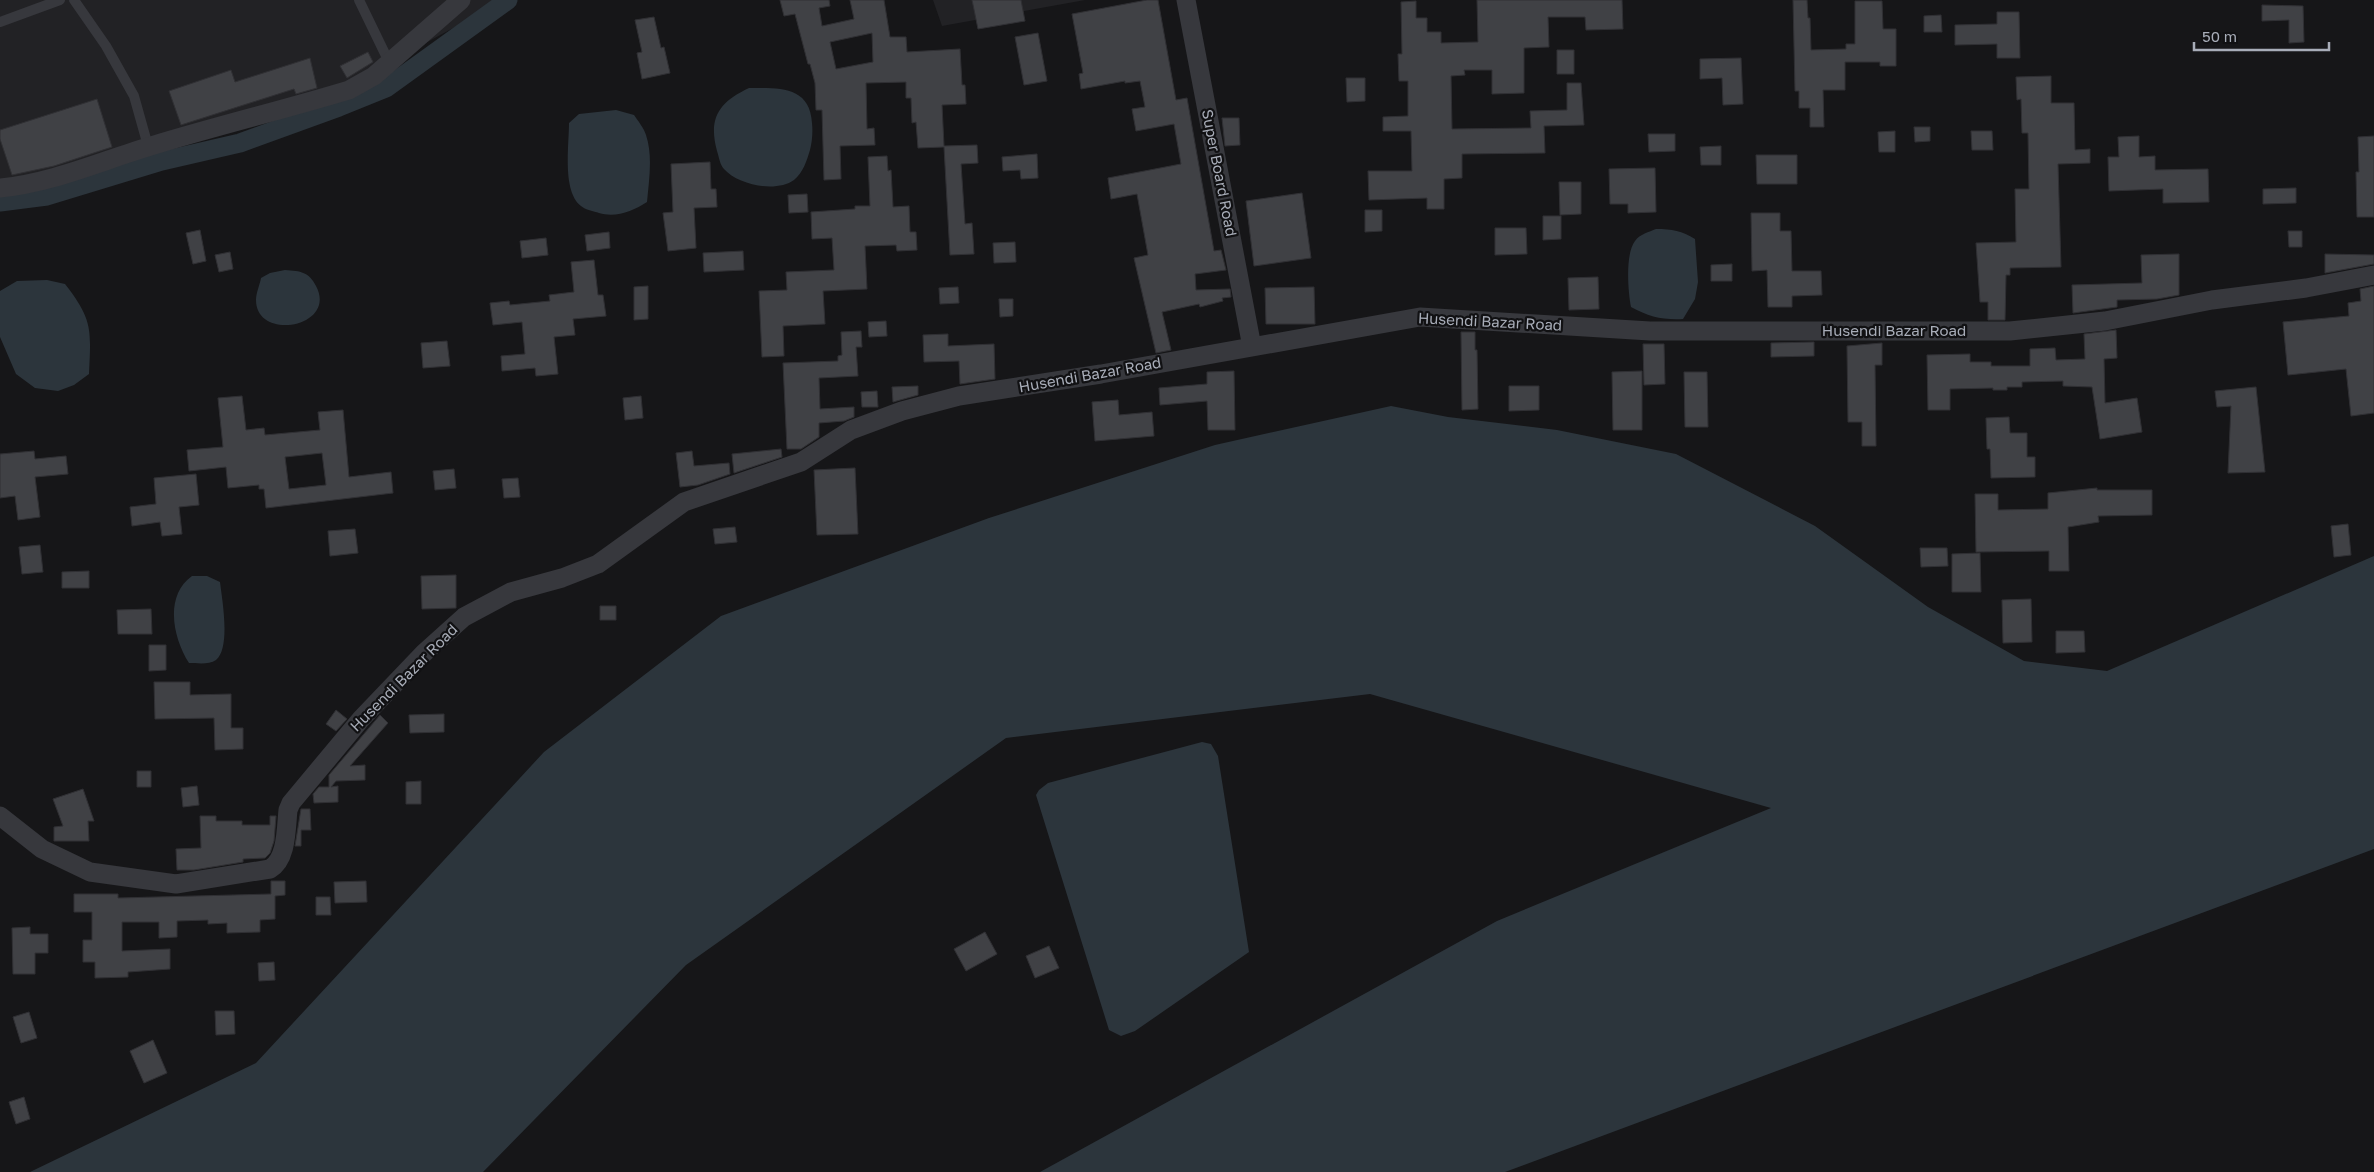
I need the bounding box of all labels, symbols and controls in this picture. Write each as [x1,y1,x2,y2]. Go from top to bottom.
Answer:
scale bar [2194,20,2329,52]
text: 50 m [2202,27,2237,45]
street label: Super Board Road [1199,108,1241,238]
street label: Husendi Bazar Road [1418,308,1563,334]
street label: Husendi Bazar Road [1822,321,1966,339]
street label: Husendi Bazar Road [1017,353,1162,395]
street label: Husendi Bazar Road [346,620,461,735]

